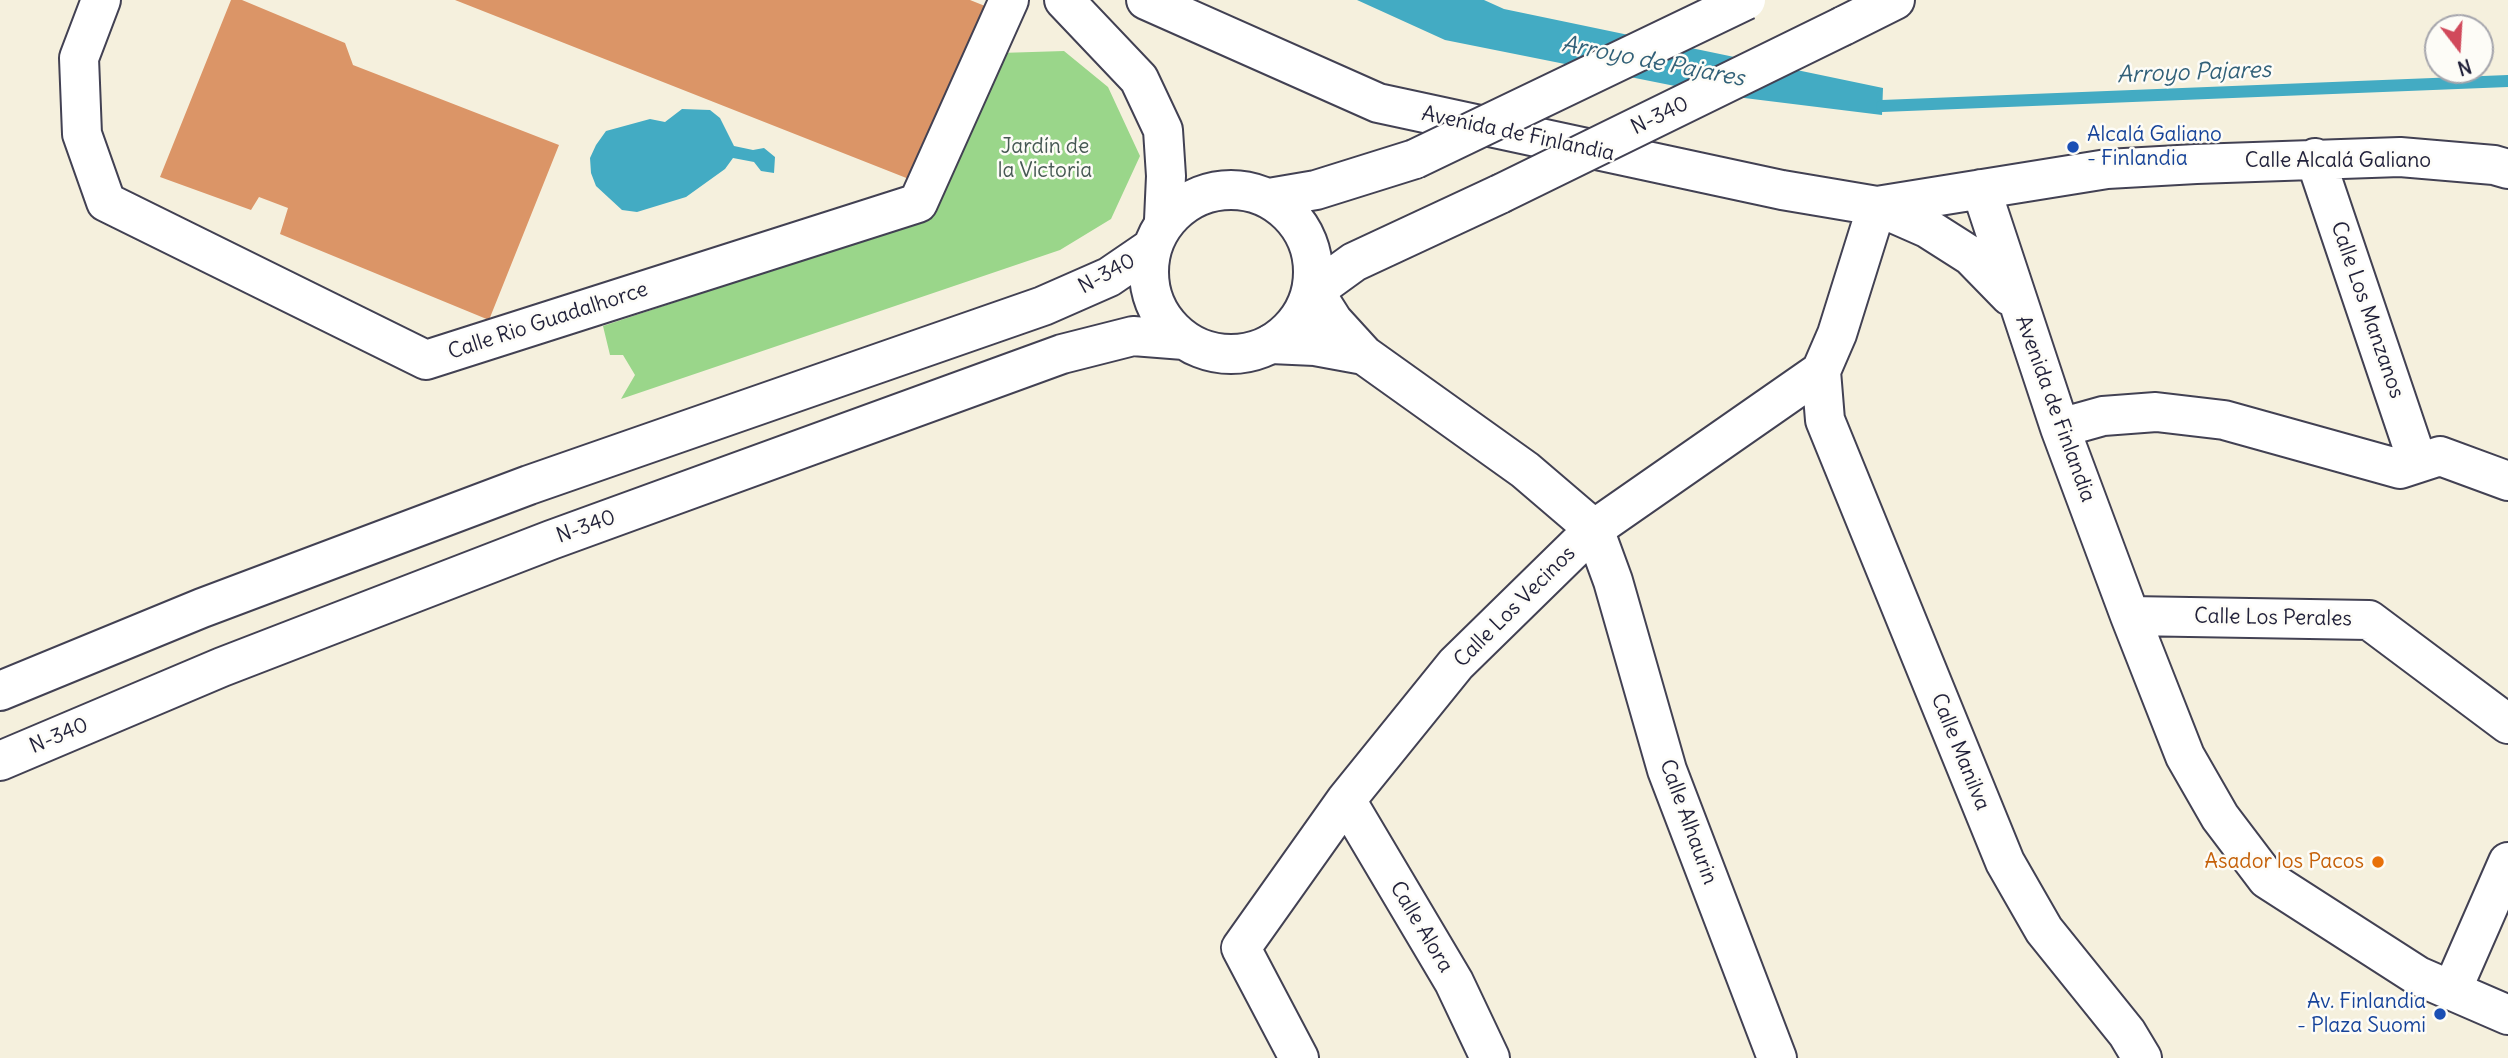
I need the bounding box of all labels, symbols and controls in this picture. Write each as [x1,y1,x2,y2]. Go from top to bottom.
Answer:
north arrow [2424,14,2494,84]
water label: Arroyo de Pajares [1559,31,1747,93]
text: N [2455,54,2474,81]
water label: Arroyo Pajares [2117,57,2271,89]
street label: N-340 [1627,91,1693,141]
street label: Avenida de Finlandia [1419,101,1617,167]
place label: Alcalá Galiano - Finlandia [2087,122,2222,172]
park label: Jardín de la Victoria [998,134,1092,184]
marker: Alcalá Galiano - Finlandia [2065,139,2081,155]
street label: Calle Alcalá Galiano [2245,148,2431,174]
street label: Calle Los Manzanos [2325,218,2409,402]
street label: N-340 [1074,248,1140,300]
street label: Calle Rio Guadalhorce [445,277,651,365]
street label: Avenida de Finlandia [2010,312,2100,506]
street label: N-340 [553,505,619,549]
street label: Calle Los Vecinos [1449,541,1581,673]
street label: Calle Los Perales [2194,604,2352,632]
street label: Calle Manilva [1925,690,1995,814]
street label: N-340 [26,712,92,760]
street label: Calle Alhaurin [1654,756,1722,888]
place label: Asador los Pacos [2204,849,2364,875]
marker: Asador los Pacos [2370,854,2386,870]
street label: Calle Alora [1384,877,1458,977]
place label: Av. Finlandia - Plaza Suomi [2297,989,2426,1039]
marker: Av. Finlandia - Plaza Suomi [2432,1006,2448,1022]

